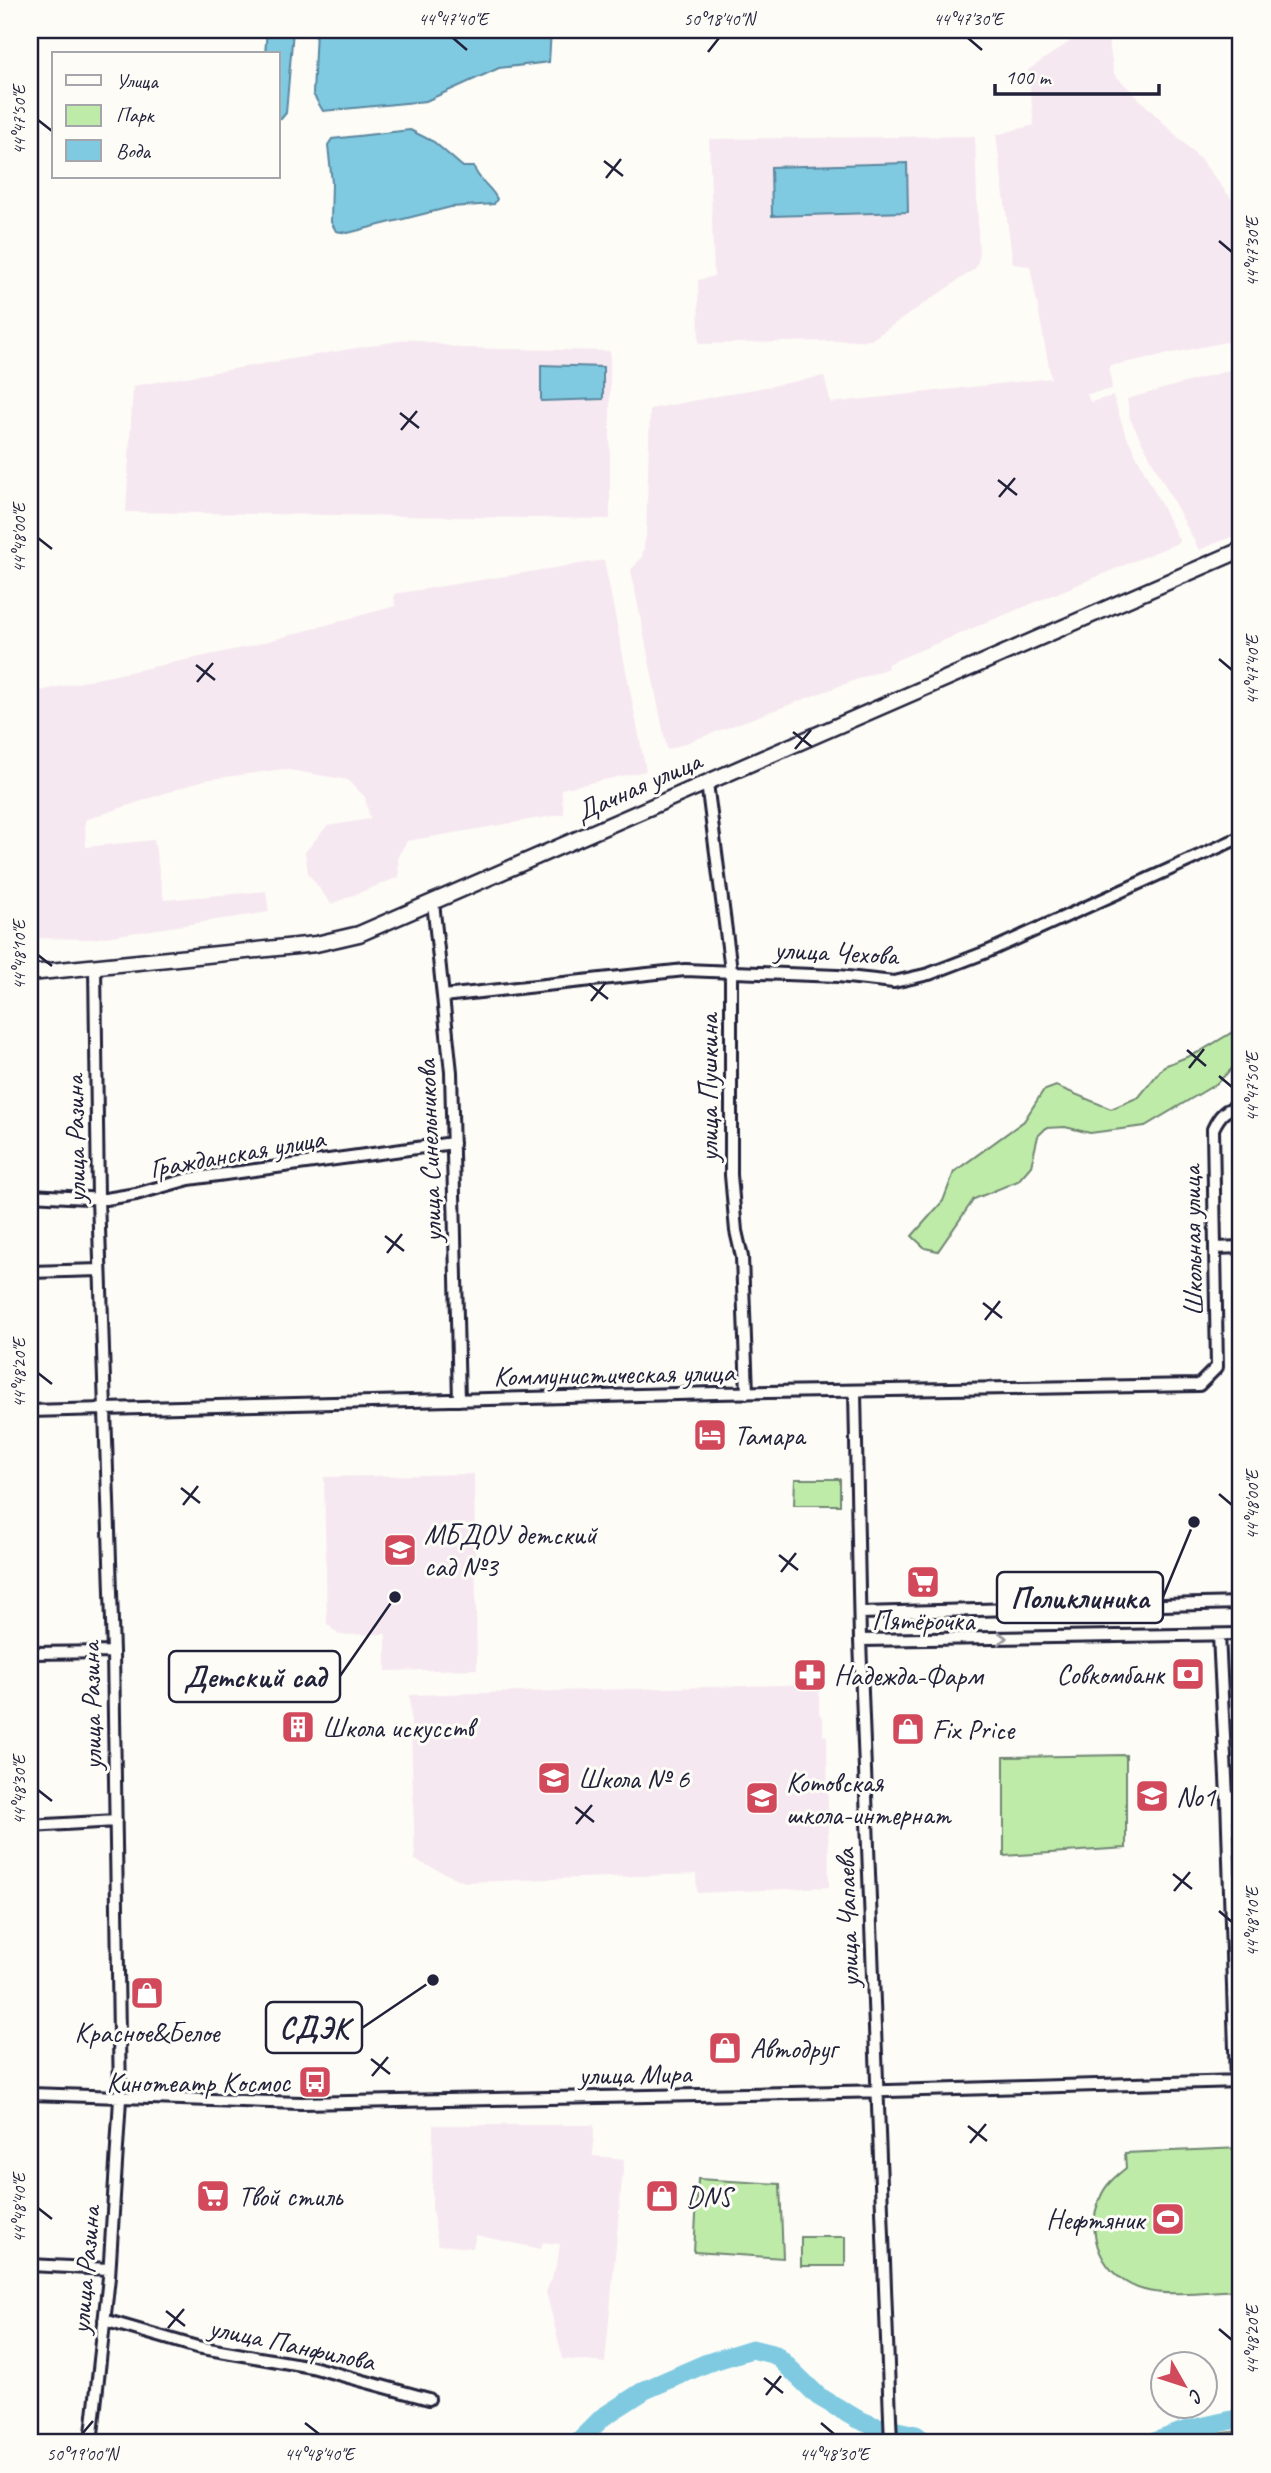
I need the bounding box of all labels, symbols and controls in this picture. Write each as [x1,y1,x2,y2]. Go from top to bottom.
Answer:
text: 44°47'40"E [418,8,490,30]
text: 50°18'40"N [684,8,758,30]
text: 44°47'30"E [933,8,1005,30]
legend [52,52,280,178]
scale bar [995,52,1159,96]
text: 100 m [1005,64,1052,90]
text: Улица [116,68,159,94]
text: 44°47'50"E [8,83,30,155]
text: Парк [116,102,156,128]
text: Вода [116,138,152,164]
text: 44°47'30"E [1241,215,1263,287]
text: 44°48'00"E [8,501,30,573]
text: 44°47'40"E [1241,633,1263,705]
street label: Дачная улица [570,742,709,829]
text: 44°48'10"E [8,918,30,990]
street label: улица Чехова [771,931,901,973]
street label: улица Пушкина [691,1012,726,1164]
text: 44°47'50"E [1241,1050,1263,1122]
street label: улица Синельникова [408,1057,450,1245]
street label: улица Разина [56,1072,94,1205]
street label: Гражданская улица [147,1120,329,1186]
street label: Школьная улица [1173,1163,1211,1317]
text: 44°48'20"E [8,1336,30,1408]
street label: Коммунистическая улица [493,1354,737,1394]
hotel icon: Тамара [691,1416,729,1454]
place label: Тамара [734,1418,807,1453]
text: 44°48'00"E [1241,1468,1263,1540]
place label: МБДОУ детский сад №3 [424,1517,598,1584]
school or university icon: МБДОУ детский сад №3 [381,1531,419,1569]
supermarket icon: Пятёрочка [904,1563,942,1601]
callout: Поликлиника [997,1572,1163,1623]
text: Поликлиника [1011,1579,1151,1617]
place label: Пятёрочка [872,1603,976,1638]
one-way arrow [997,1630,1008,1646]
street label: улица Разина [72,1639,110,1772]
callout: Детский сад [169,1651,340,1702]
bank icon: Совкомбанк [1169,1655,1207,1693]
pharmacy icon: Надежда-Фарм [791,1656,829,1694]
place label: Совкомбанк [1056,1657,1166,1692]
text: Детский сад [184,1658,329,1696]
place label: Надежда-Фарм [834,1658,985,1693]
building icon: Школа искусств [279,1708,317,1746]
place label: Школа искусств [322,1710,478,1745]
shop icon: Fix Price [889,1710,927,1748]
place label: Fix Price [932,1712,1016,1747]
text: 44°48'30"E [8,1753,30,1825]
school or university icon: Школа № 6 [535,1759,573,1797]
place label: Школа № 6 [578,1761,690,1796]
place label: Котовская школа-интернат [786,1765,952,1832]
school or university icon: No1 [1133,1777,1171,1815]
school or university icon: Котовская школа-интернат [743,1779,781,1817]
place label: No1 [1176,1779,1217,1814]
street label: улица Чапаева [827,1846,867,1990]
text: 44°48'10"E [1241,1885,1263,1957]
shop icon: Красное&Белое [128,1974,166,2012]
callout: СДЭК [266,2002,362,2053]
text: СДЭК [280,2009,354,2047]
place label: Красное&Белое [75,2015,221,2050]
shop icon: Автодруг [706,2029,744,2067]
place label: Автодруг [750,2031,841,2066]
street label: улица Мира [576,2055,693,2093]
bus stop icon: Кинотеатр Космос [296,2063,334,2101]
place label: Кинотеатр Космос [106,2065,292,2100]
text: 44°48'40"E [8,2171,30,2243]
supermarket icon: Твой стиль [194,2177,232,2215]
shop icon: DNS [643,2177,681,2215]
place label: Твой стиль [238,2179,344,2214]
place label: DNS [686,2179,736,2214]
sports icon: Нефтяник [1149,2200,1187,2238]
street label: улица Разина [62,2202,108,2337]
place label: Нефтяник [1046,2202,1147,2237]
text: 44°48'20"E [1241,2303,1263,2375]
street label: улица Панфилова [204,2309,380,2379]
north arrow [1148,2350,1218,2420]
text: С [1182,2384,1209,2408]
text: 50°19'00"N [47,2443,121,2465]
text: 44°48'40"E [284,2443,356,2465]
text: 44°48'30"E [799,2443,871,2465]

